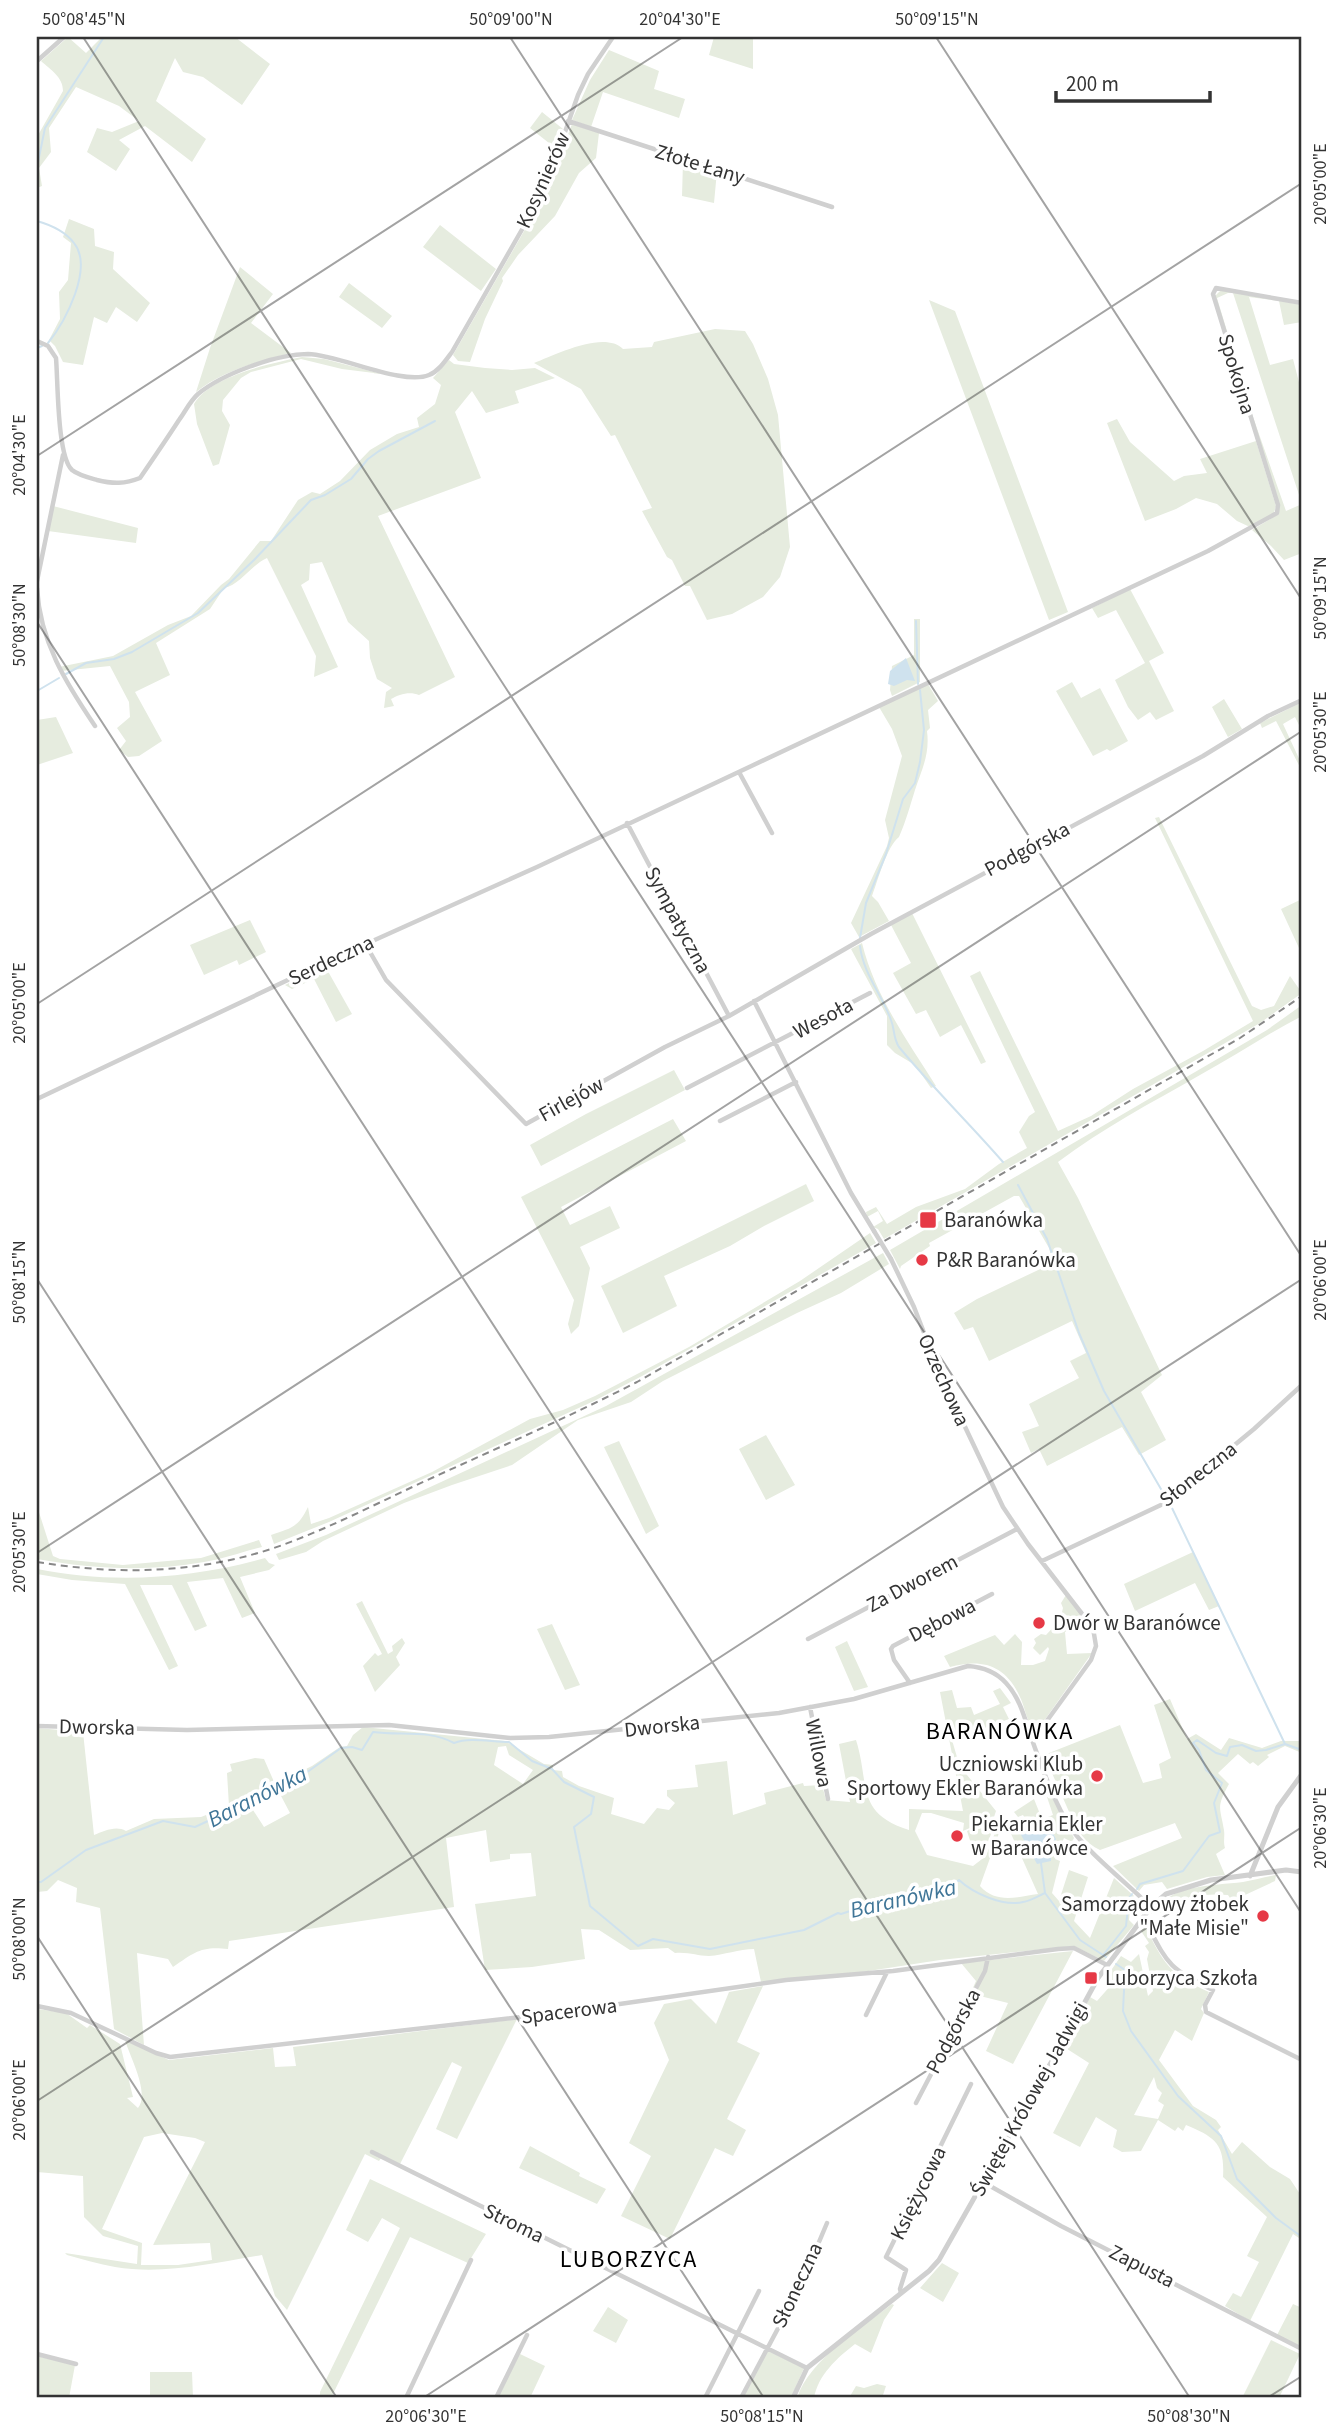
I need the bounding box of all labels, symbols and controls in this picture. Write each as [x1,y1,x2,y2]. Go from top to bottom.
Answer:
text: 50°08'45"N [42,7,126,32]
text: 50°09'00"N [469,7,553,32]
text: 20°04'30"E [639,7,721,32]
text: 50°09'15"N [895,7,979,32]
scale bar [1056,60,1210,104]
text: 200 m [1066,69,1119,99]
street label: Kosynierów [508,127,578,233]
street label: Złote Łany [651,136,749,192]
text: 20°05'00"E [1308,143,1333,225]
street label: Spokojna [1211,330,1263,418]
text: 20°04'30"E [7,414,32,496]
text: 50°09'15"N [1308,556,1333,640]
text: 50°08'30"N [7,583,32,667]
text: 20°05'30"E [1308,691,1333,773]
street label: Podgórska [979,814,1075,884]
street label: Sympatyczna [637,861,719,979]
street label: Serdeczna [283,927,379,993]
text: 20°05'00"E [7,962,32,1044]
street label: Wesoła [788,990,858,1046]
street label: Firlejów [533,1069,609,1129]
place label: Baranówka [944,1205,1043,1235]
marker: Baranówka [918,1210,938,1230]
text: 20°06'00"E [1308,1239,1333,1321]
text: 50°08'15"N [7,1240,32,1324]
place label: P&R Baranówka [936,1245,1076,1275]
marker: P&R Baranówka [914,1252,930,1268]
street label: Orzechowa [910,1329,978,1431]
street label: Słoneczna [1153,1434,1243,1514]
text: 20°05'30"E [7,1511,32,1593]
street label: Za Dworem [861,1546,963,1620]
street label: Dębowa [903,1590,981,1650]
place label: Dwór w Baranówce [1053,1608,1221,1638]
marker: Dwór w Baranówce [1031,1615,1047,1631]
street label: Dworska [623,1707,701,1745]
street label: Dworska [59,1711,135,1743]
district label: BARANÓWKA [926,1714,1074,1749]
street label: Willowa [798,1716,840,1790]
place label: Uczniowski Klub Sportowy Ekler Baranówka [847,1749,1083,1803]
water label: Baranówka [202,1757,313,1836]
marker: Uczniowski Klub Sportowy Ekler Baranówka [1089,1768,1105,1784]
text: 20°06'30"E [1308,1787,1333,1869]
place label: Piekarnia Ekler w Baranówce [971,1809,1103,1863]
marker: Piekarnia Ekler w Baranówce [949,1828,965,1844]
water label: Baranówka [847,1870,960,1927]
place label: Samorządowy żłobek "Małe Misie" [1061,1889,1250,1943]
text: 50°08'00"N [7,1897,32,1981]
marker: Samorządowy żłobek "Małe Misie" [1255,1908,1271,1924]
place label: Luborzyca Szkoła [1105,1963,1258,1993]
marker: Luborzyca Szkoła [1083,1970,1099,1986]
street label: Podgórska [918,1983,988,2079]
street label: Spacerowa [519,1990,619,2032]
street label: Świętej Królowej Jadwigi [963,1996,1095,2202]
text: 20°06'00"E [7,2059,32,2141]
street label: Księżycowa [882,2141,954,2245]
street label: Stroma [479,2195,549,2251]
street label: Słoneczna [764,2237,830,2333]
street label: Zapusta [1104,2237,1180,2295]
district label: LUBORZYCA [560,2242,698,2277]
text: 20°06'30"E [385,2404,467,2429]
text: 50°08'15"N [720,2404,804,2429]
text: 50°08'30"N [1147,2404,1231,2429]

